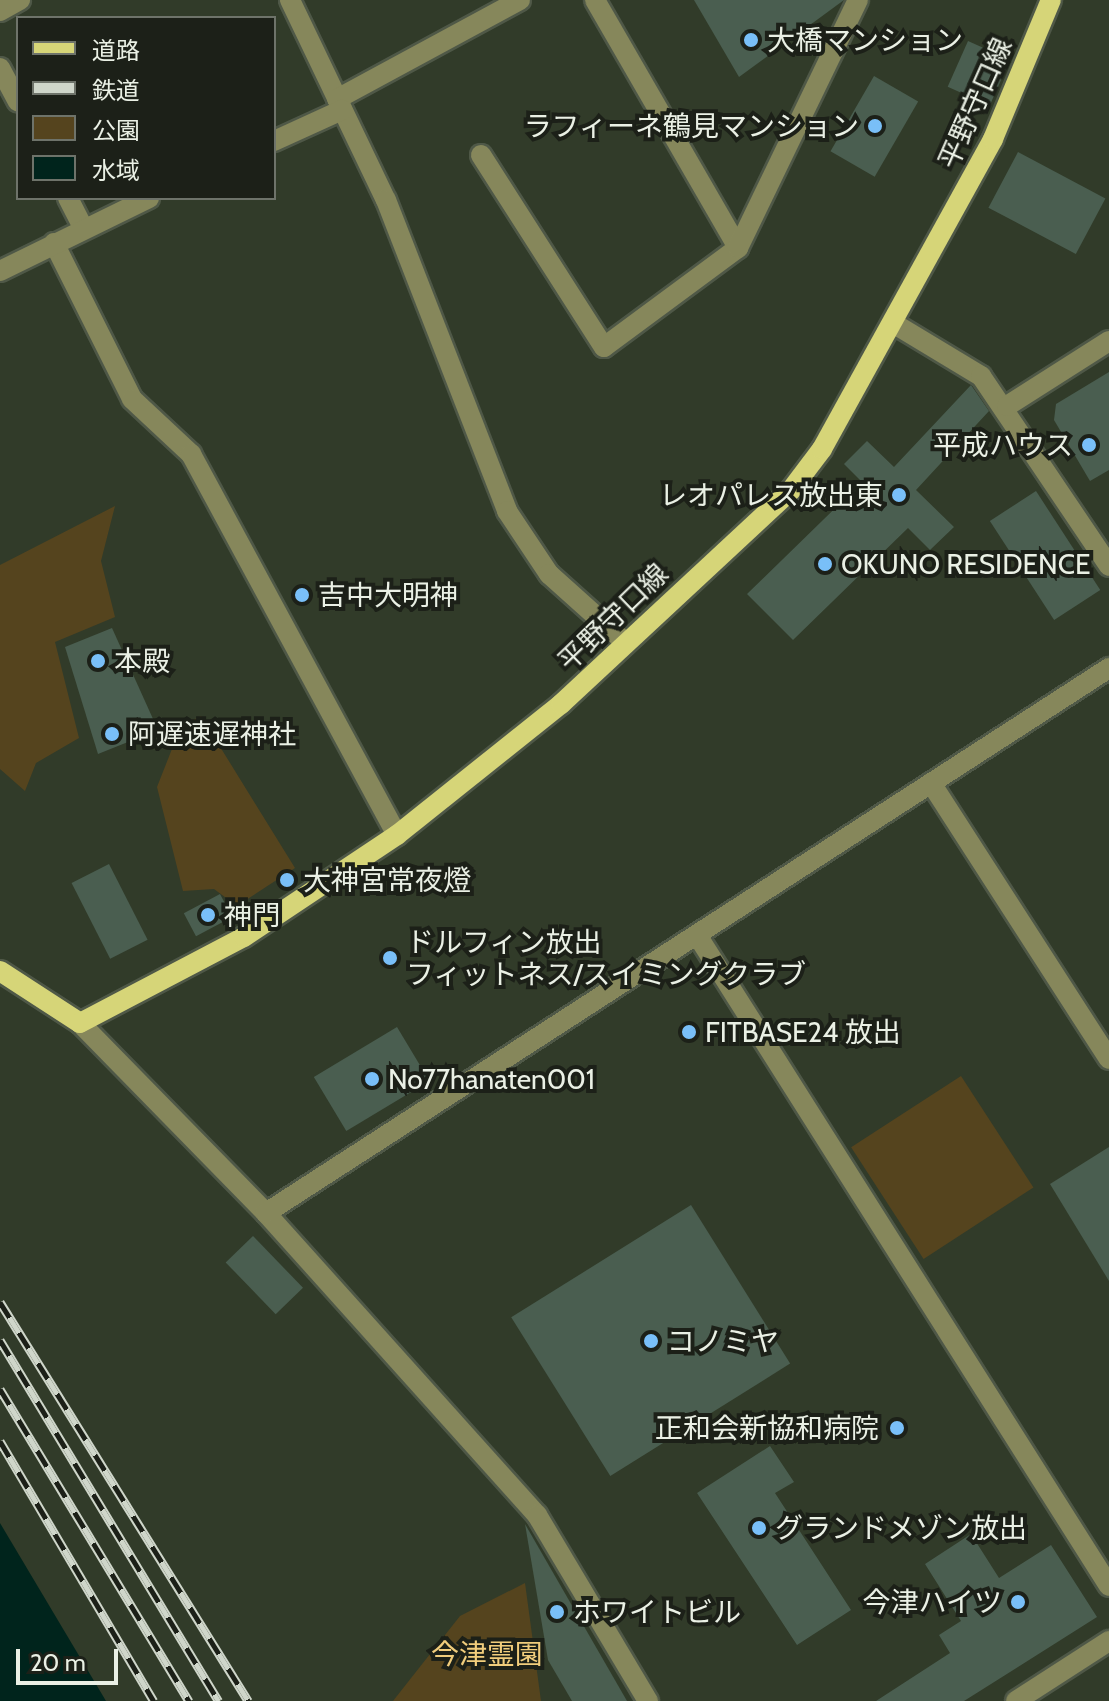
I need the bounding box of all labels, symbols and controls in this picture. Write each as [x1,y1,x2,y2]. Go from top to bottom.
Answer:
legend [16,16,276,200]
place label: 大橋マンション [767,23,963,57]
marker: 大橋マンション [742,31,760,49]
street label: 平野守口線 [931,32,1019,174]
text: 道路 [92,36,140,65]
text: 鉄道 [92,76,140,105]
place label: ラフィーネ鶴見マンション [523,109,859,143]
text: 公園 [92,116,140,145]
marker: ラフィーネ鶴見マンション [866,117,884,135]
text: 水域 [92,156,140,185]
place label: 平成ハウス [933,428,1073,462]
marker: 平成ハウス [1080,436,1098,454]
place label: レオパレス放出東 [659,478,883,512]
marker: レオパレス放出東 [890,486,908,504]
place label: OKUNO RESIDENCE [841,547,1090,581]
marker: OKUNO RESIDENCE [816,555,834,573]
street label: 平野守口線 [551,556,675,678]
place label: 吉中大明神 [318,578,458,612]
marker: 吉中大明神 [293,586,311,604]
place label: 本殿 [114,644,170,678]
marker: 本殿 [89,652,107,670]
place label: 阿遅速遅神社 [128,717,296,751]
marker: 阿遅速遅神社 [103,725,121,743]
place label: 大神宮常夜燈 [303,863,471,897]
marker: 大神宮常夜燈 [278,871,296,889]
place label: 神門 [224,898,280,932]
marker: 神門 [199,906,217,924]
place label: ドルフィン放出 フィットネス/スイミングクラブ [406,925,807,991]
marker: ドルフィン放出 フィットネス/スイミングクラブ [381,949,399,967]
place label: FITBASE24 放出 [705,1015,901,1049]
marker: FITBASE24 放出 [680,1023,698,1041]
place label: No77hanaten001 [388,1062,595,1096]
marker: No77hanaten001 [363,1070,381,1088]
place label: コノミヤ [667,1324,779,1358]
marker: コノミヤ [642,1332,660,1350]
place label: 正和会新協和病院 [655,1411,879,1445]
marker: 正和会新協和病院 [886,1417,908,1439]
place label: グランドメゾン放出 [775,1511,1027,1545]
marker: グランドメゾン放出 [750,1519,768,1537]
place label: 今津ハイツ [862,1585,1002,1619]
marker: 今津ハイツ [1009,1593,1027,1611]
place label: ホワイトビル [573,1595,741,1629]
marker: ホワイトビル [548,1603,566,1621]
scale bar [20,1633,122,1683]
park label: 今津霊園 [431,1637,543,1671]
text: 20 m [30,1648,86,1677]

